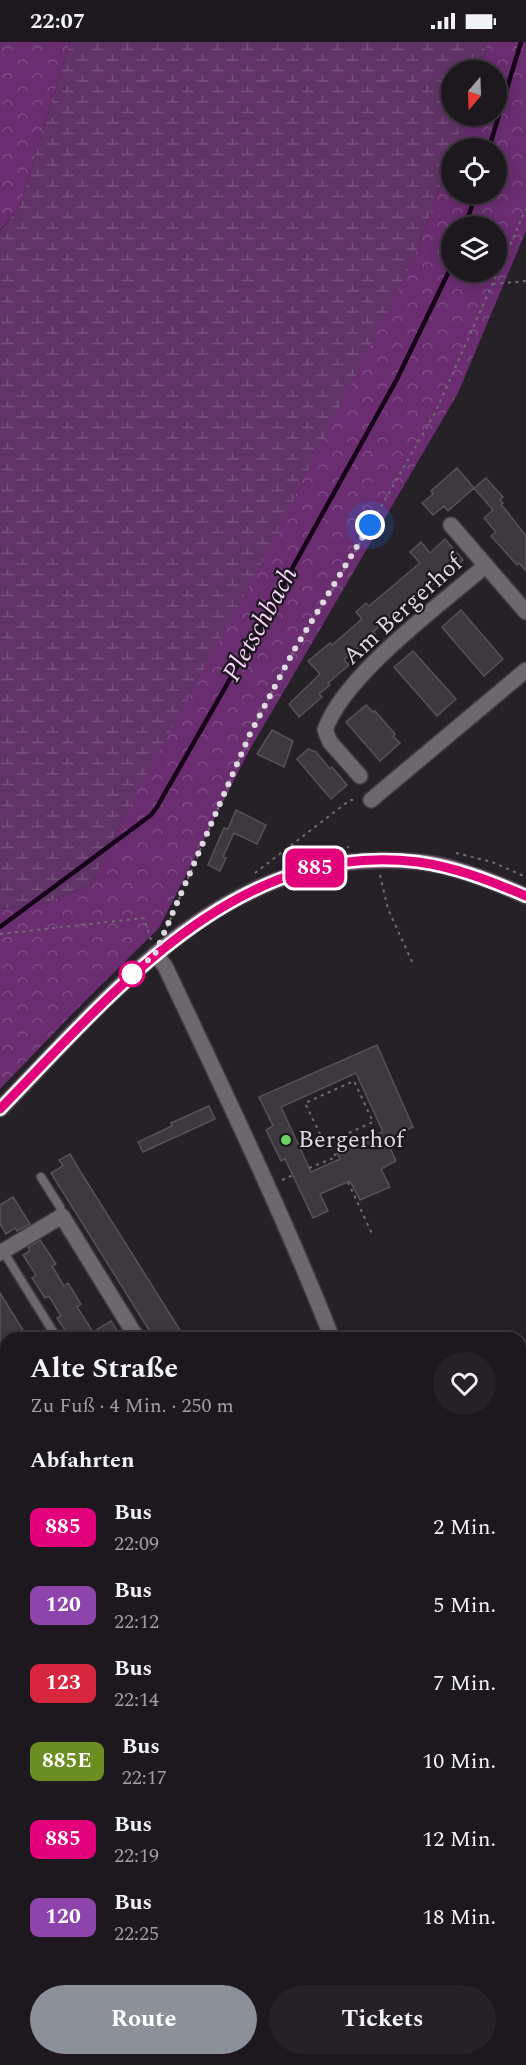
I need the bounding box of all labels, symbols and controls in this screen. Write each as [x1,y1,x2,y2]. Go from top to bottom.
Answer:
text: 22:07 [30,5,85,38]
north arrow [441,60,507,126]
map controls [441,60,507,282]
button: locate [441,138,507,204]
button: layers [441,216,507,282]
your location [355,510,385,540]
street label: Am Bergerhof [335,545,472,674]
water label: Pletschbach [212,559,308,689]
line badge: 885 [280,848,350,888]
text: 885 [297,852,333,884]
unlabelled marker [119,961,145,987]
place label: Bergerhof [298,1122,406,1158]
marker: Bergerhof [279,1133,293,1147]
text: Alte Straße [30,1347,178,1390]
button: heart [433,1352,496,1415]
text: Zu Fuß · 4 Min. · 250 m [30,1391,234,1421]
text: Abfahrten [30,1444,135,1477]
text: Bus [114,1496,152,1529]
text: 885 [45,1511,81,1543]
text: 2 Min. [433,1511,496,1544]
text: 22:09 [114,1529,159,1559]
text: Bus [114,1574,152,1607]
text: 120 [45,1589,81,1621]
text: 5 Min. [433,1589,496,1622]
text: 22:12 [114,1607,159,1637]
text: Bus [114,1652,152,1685]
text: 123 [45,1667,81,1699]
text: 7 Min. [433,1667,496,1700]
text: 22:14 [114,1685,159,1715]
text: Bus [122,1730,160,1763]
text: 885E [42,1745,92,1777]
text: 10 Min. [422,1745,496,1778]
text: 22:17 [122,1763,167,1793]
text: Bus [114,1808,152,1841]
text: 885 [45,1823,81,1855]
text: 12 Min. [422,1823,496,1856]
text: 22:19 [114,1841,159,1871]
text: Bus [114,1886,152,1919]
text: 120 [45,1901,81,1933]
text: 18 Min. [422,1901,496,1934]
text: 22:25 [114,1919,159,1949]
button: Route [30,1985,257,2054]
button: Tickets [269,1985,496,2054]

